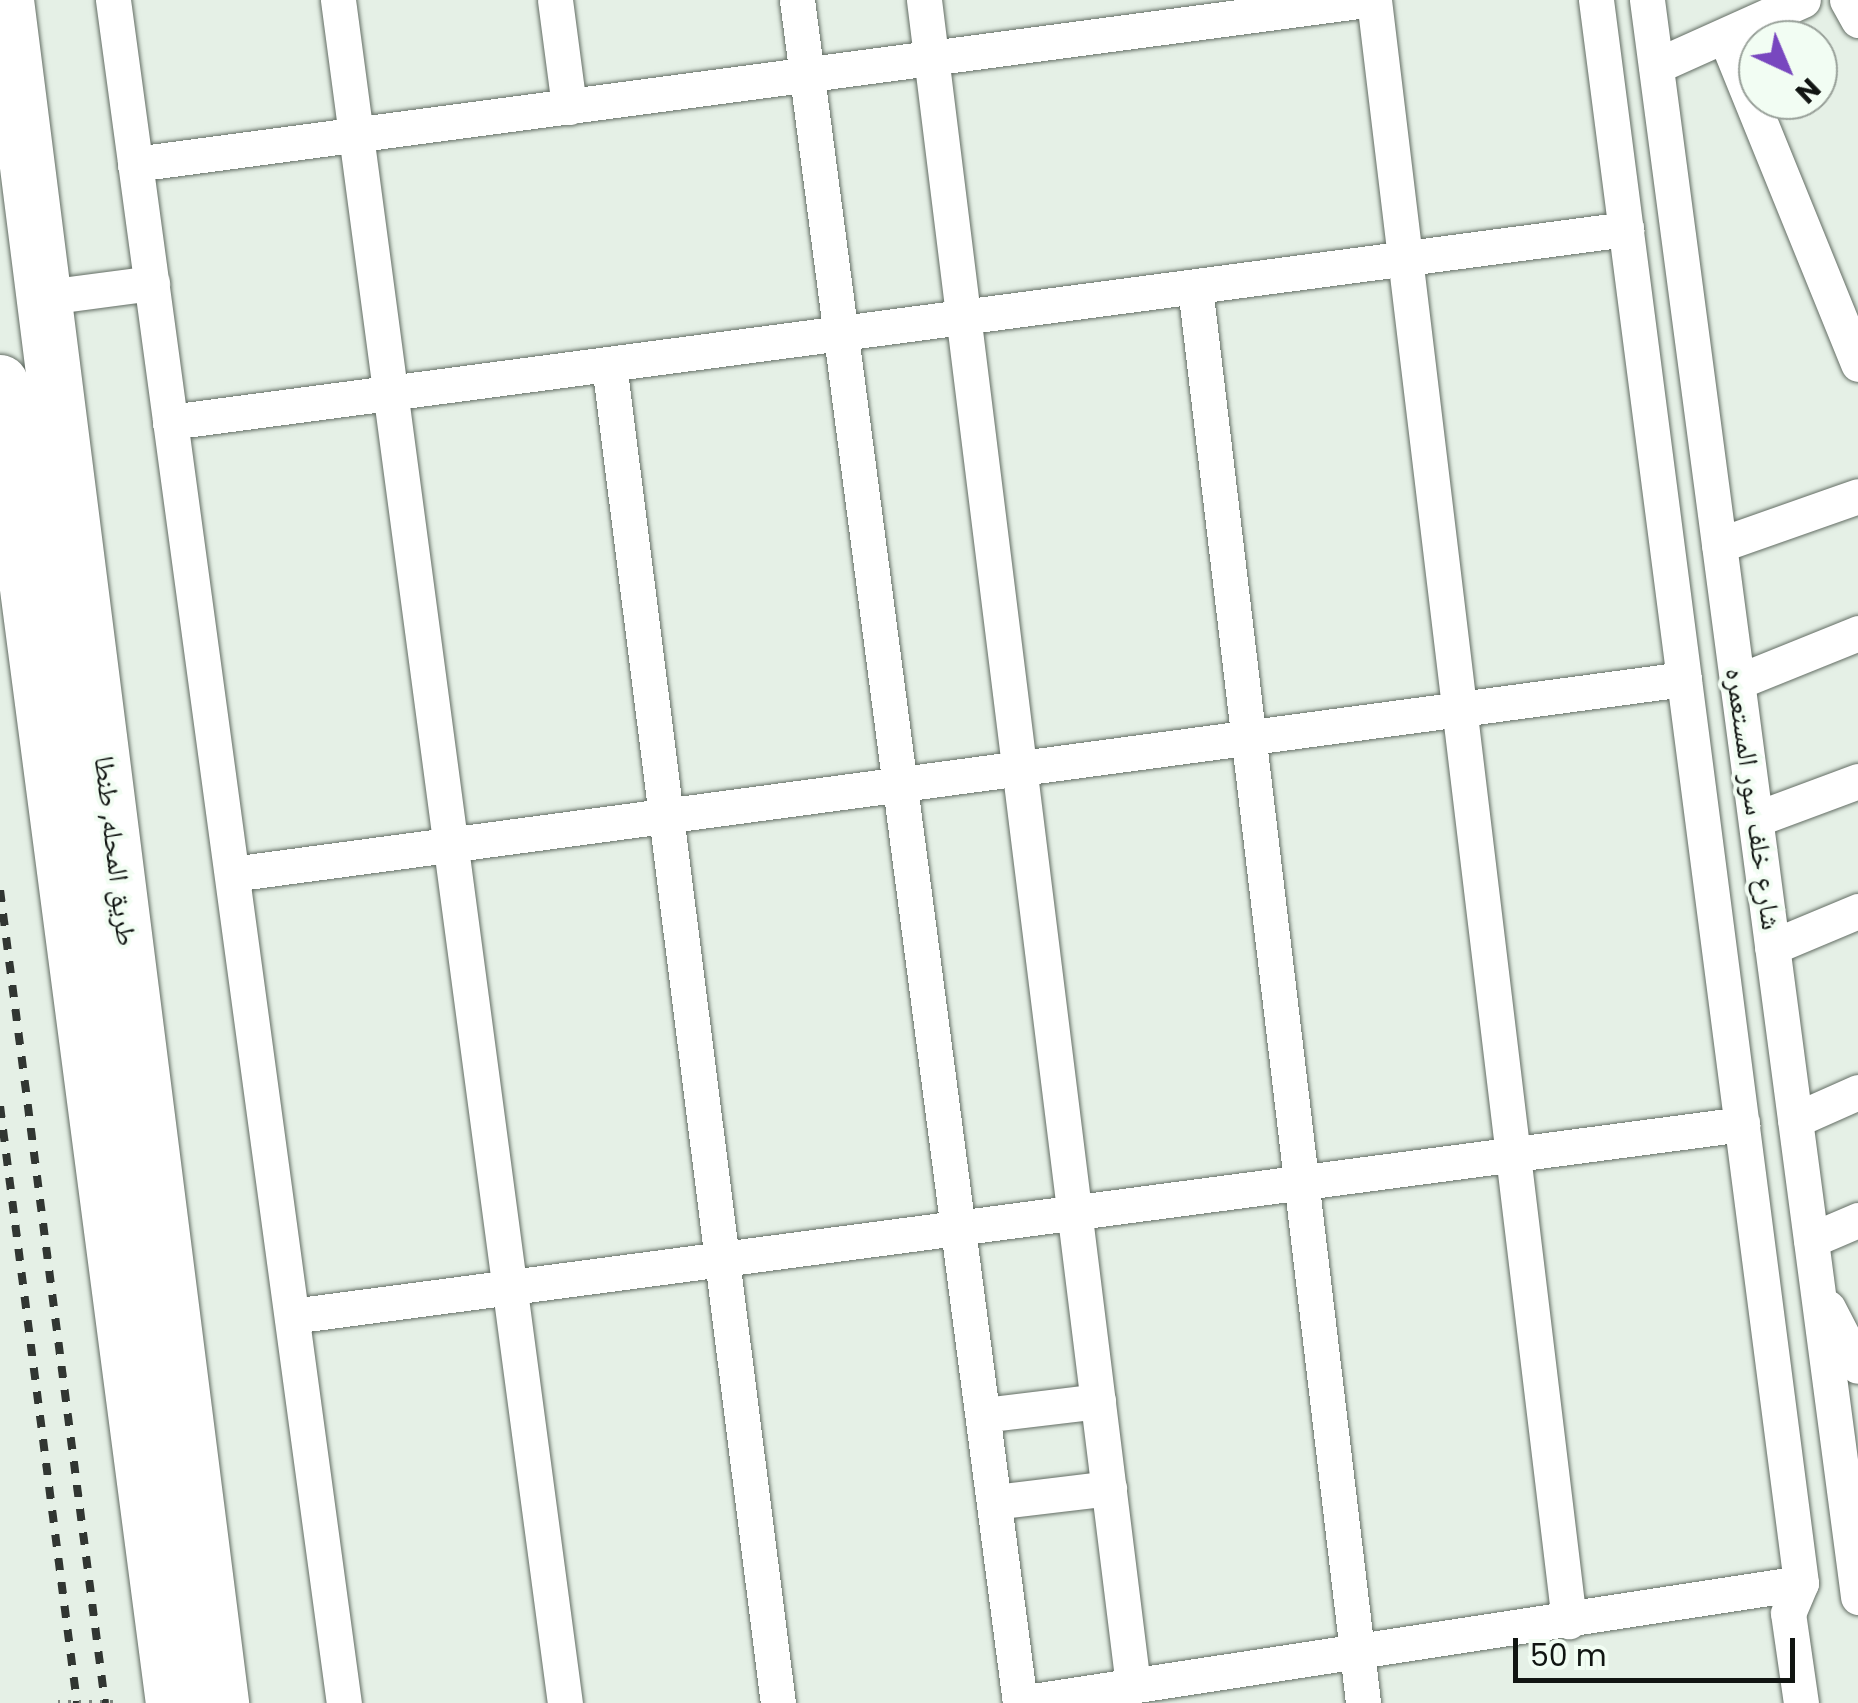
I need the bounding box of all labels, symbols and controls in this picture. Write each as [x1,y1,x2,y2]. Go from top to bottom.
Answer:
north arrow [1738,20,1838,120]
text: N [1787,69,1829,112]
street label: شارع خلف سور المستعمره [1718,666,1788,932]
street label: طريق المحله, طنطا [87,754,143,948]
scale bar [1518,1618,1800,1680]
text: 50 m [1530,1634,1607,1677]

